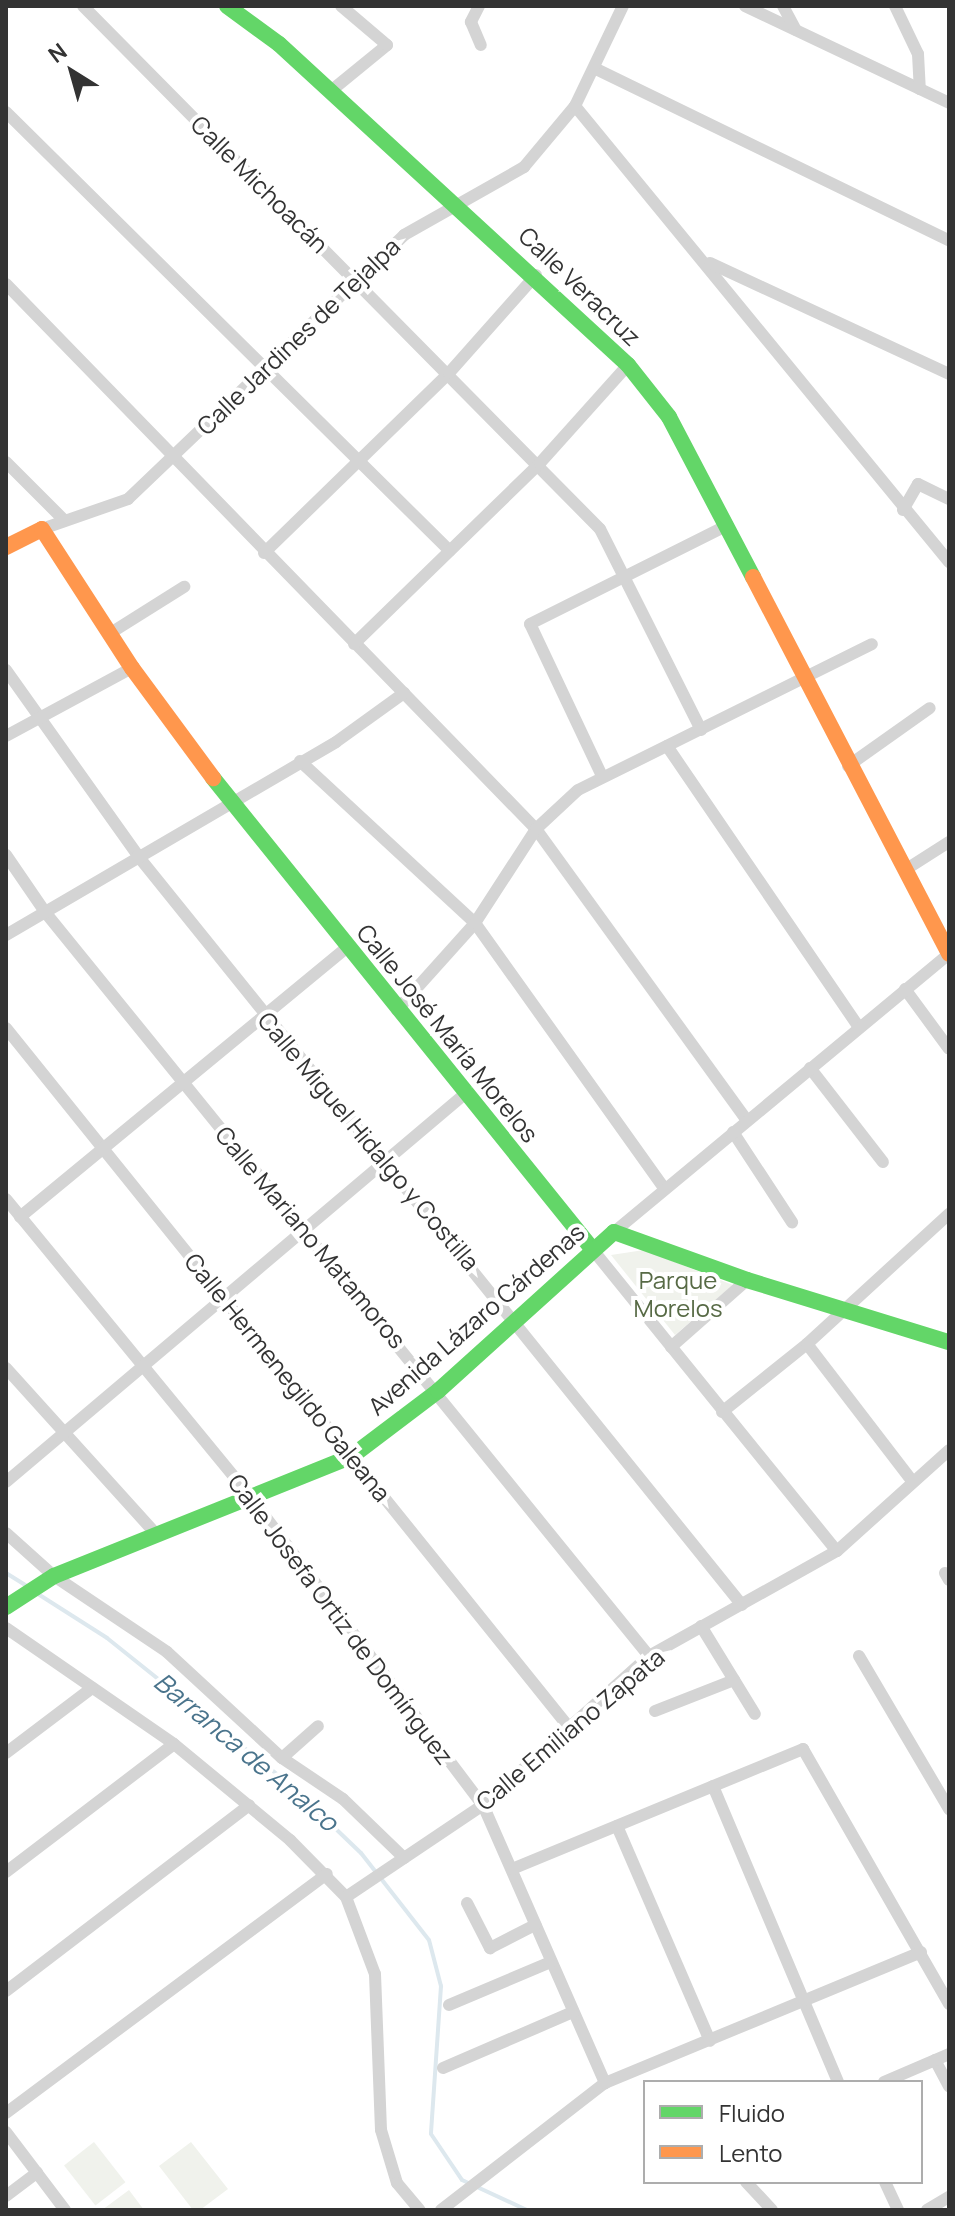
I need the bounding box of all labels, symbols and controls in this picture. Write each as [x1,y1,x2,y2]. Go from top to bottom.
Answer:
north arrow [32,32,112,112]
text: N [42,36,73,70]
street label: Calle Michoacán [185,109,335,259]
street label: Calle Veracruz [513,221,647,351]
street label: Calle Jardines de Tejalpa [191,232,405,440]
street label: Calle José María Morelos [351,918,545,1148]
street label: Calle Miguel Hidalgo y Costilla [252,1006,486,1276]
street label: Calle Mariano Matamoros [210,1120,412,1354]
street label: Avenida Lázaro Cárdenas [362,1217,590,1421]
street label: Calle Hermenegildo Galeana [179,1247,397,1507]
park label: Parque Morelos [633,1266,723,1322]
street label: Calle Josefa Ortiz de Domínguez [222,1468,460,1770]
street label: Calle Emiliano Zapata [470,1642,670,1816]
water label: Barranca de Analco [148,1666,344,1838]
legend [643,2080,923,2184]
text: Fluido [719,2096,785,2129]
text: Lento [719,2136,783,2169]

